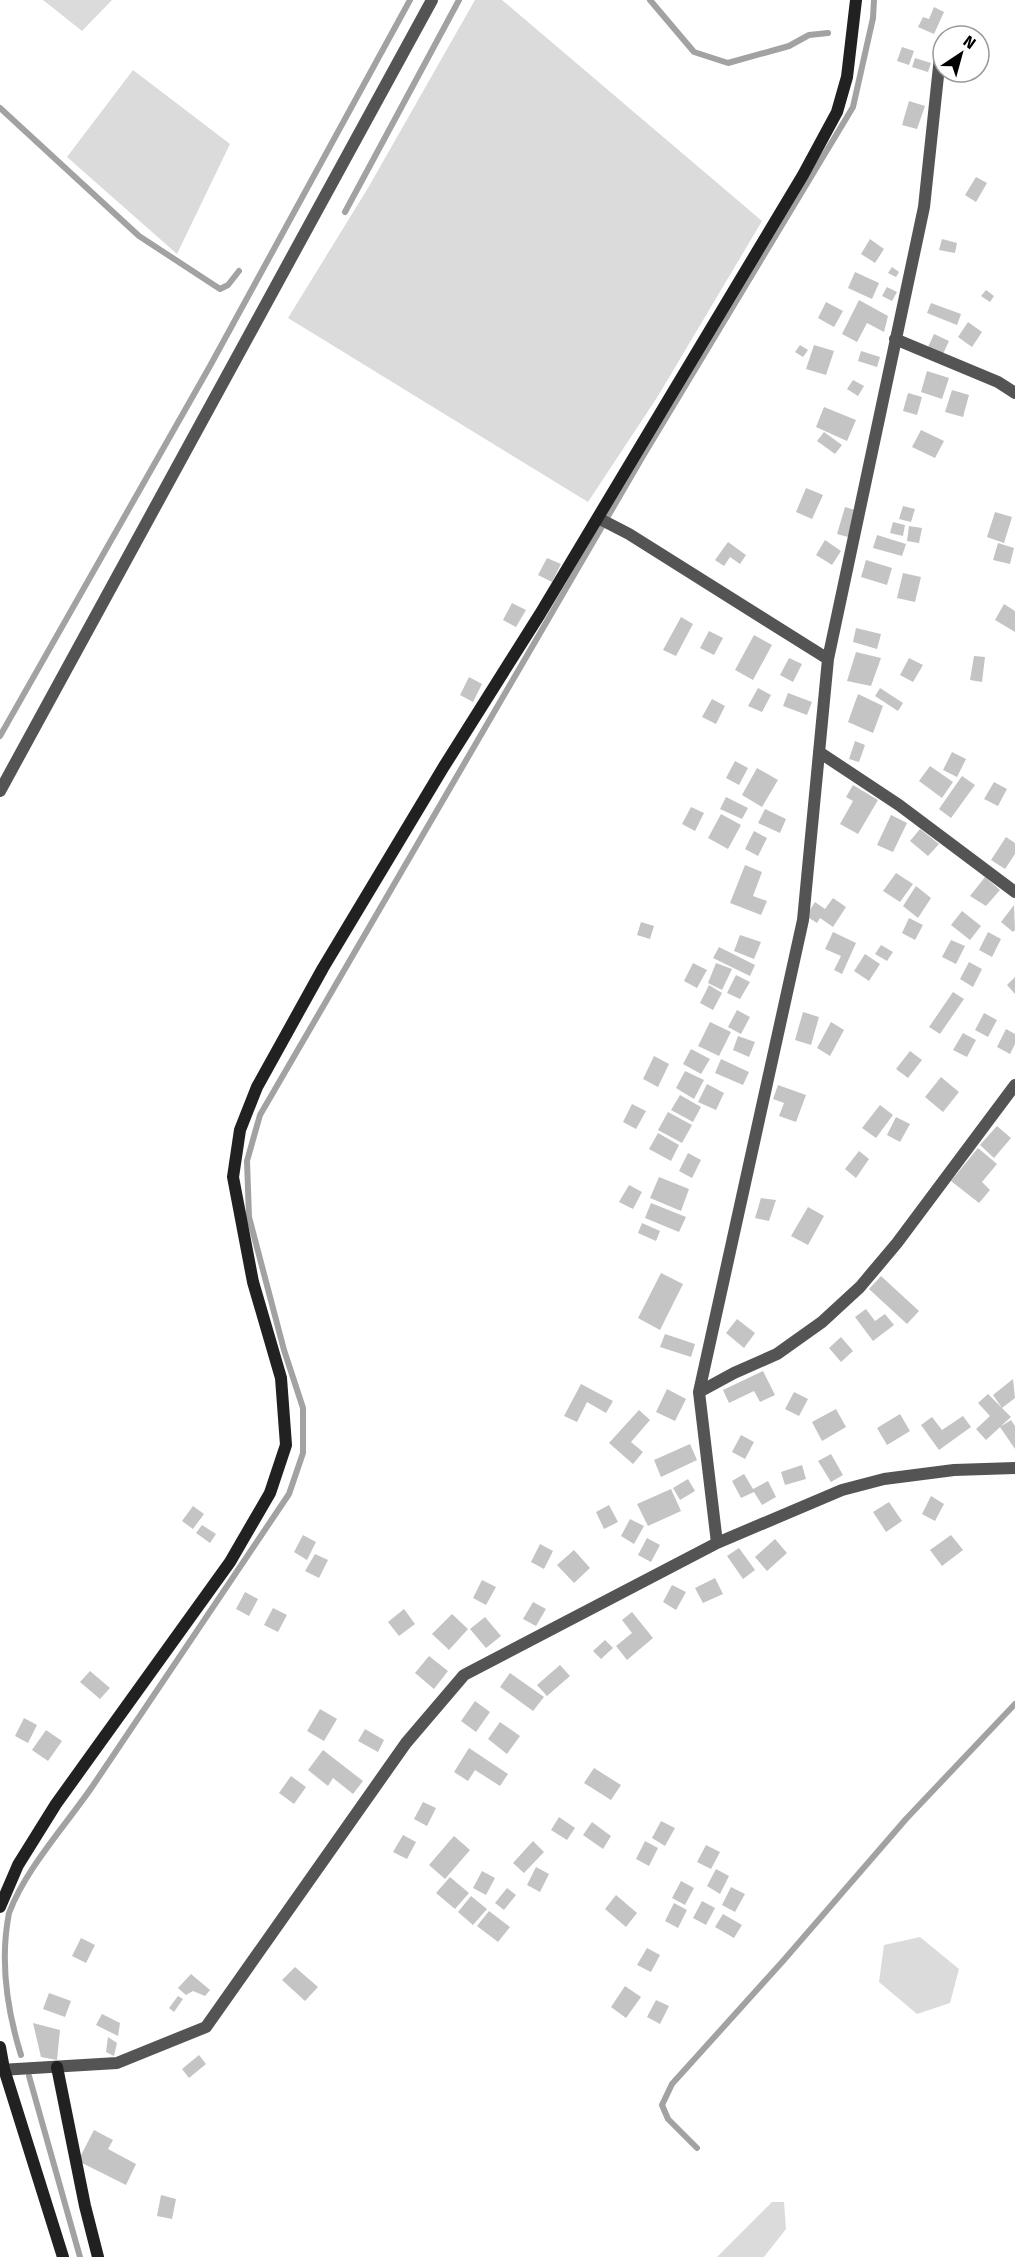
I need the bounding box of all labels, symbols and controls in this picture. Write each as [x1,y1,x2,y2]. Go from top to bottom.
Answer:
north arrow [931,24,991,84]
text: N [960,31,979,53]

